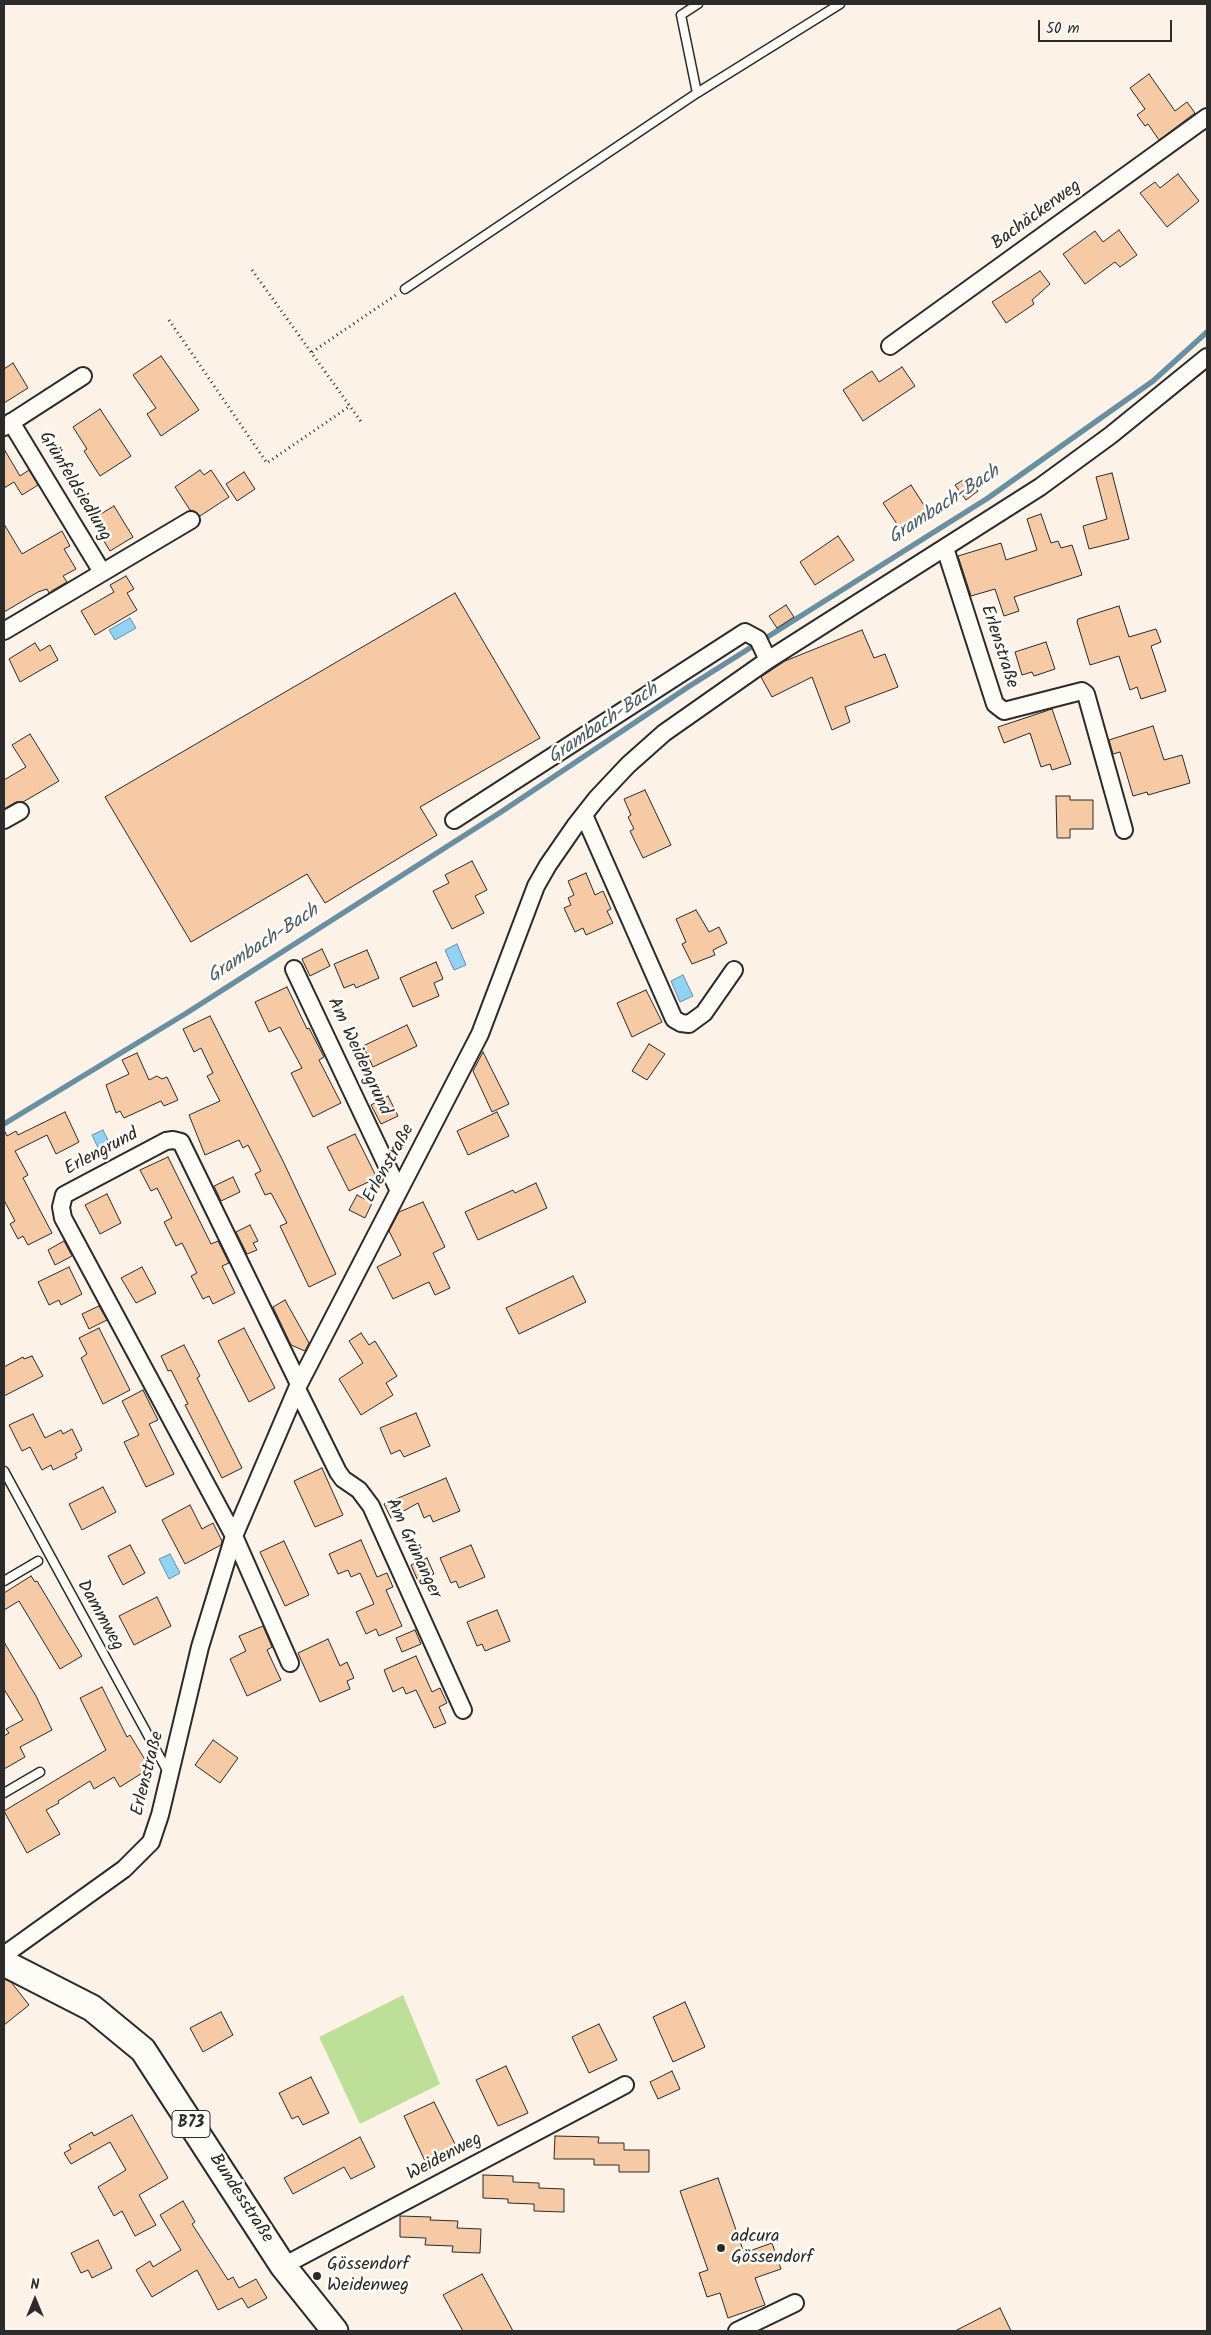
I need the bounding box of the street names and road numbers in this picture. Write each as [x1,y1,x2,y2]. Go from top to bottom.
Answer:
street label: Bachäckerweg [988,176,1086,256]
street label: Grünfeldsiedlung [33,428,115,546]
street label: Erlenstraße [974,603,1022,691]
street label: Am Weidengrund [321,995,395,1119]
street label: Erlenstraße [360,1121,420,1207]
street label: Erlengrund [61,1125,143,1181]
street label: Am Grünanger [379,1495,445,1603]
street label: Dammweg [71,1577,127,1655]
street label: Erlenstraße [128,1730,170,1818]
road number: B73 [172,2110,210,2138]
street label: Weidenweg [404,2129,486,2187]
street label: Bundesstraße [203,2150,277,2248]

